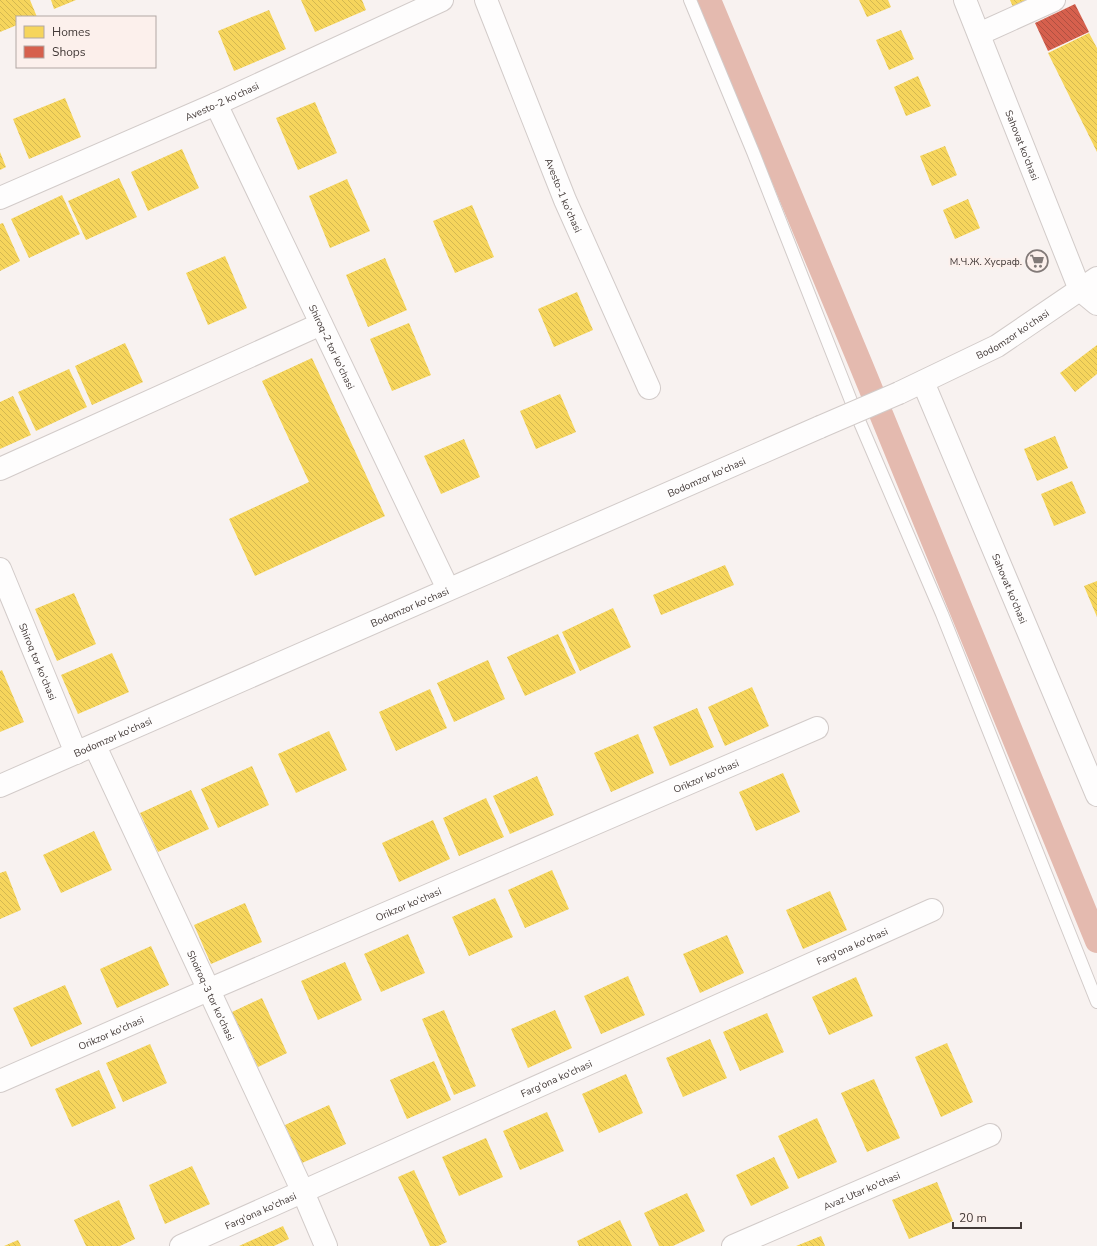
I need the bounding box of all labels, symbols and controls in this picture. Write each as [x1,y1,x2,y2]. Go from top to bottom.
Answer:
legend [16,16,156,68]
text: Homes [52,24,90,40]
text: Shops [52,44,86,60]
street label: Avesto-2 ko'chasi [183,79,261,125]
street label: Sahovat ko'chasi [1001,108,1042,183]
street label: Avesto-1 ko'chasi [541,156,585,235]
supermarket icon: М.Ч.Ж. Хусраф. [1024,248,1050,274]
place label: М.Ч.Ж. Хусраф. [950,255,1022,269]
street label: Shiroq-2 tor ko'chasi [305,302,357,392]
street label: Bodomzor ko'chasi [974,307,1052,363]
street label: Bodomzor ko'chasi [665,454,748,501]
street label: Sahovat ko'chasi [988,552,1030,626]
street label: Bodomzor ko'chasi [369,584,451,631]
street label: Shiroq tor ko'chasi [15,621,59,703]
street label: Bodomzor ko'chasi [72,714,154,761]
street label: Orikzor ko'chasi [671,756,741,797]
street label: Orikzor ko'chasi [374,884,444,925]
street label: Farg'ona ko'chasi [814,925,890,969]
street label: Shoiroq-3 tor ko'chasi [183,948,237,1043]
street label: Orikzor ko'chasi [76,1013,146,1054]
street label: Farg'ona ko'chasi [519,1057,594,1101]
street label: Avaz Utar ko'chasi [821,1169,902,1214]
street label: Farg'ona ko'chasi [223,1189,299,1233]
scale bar [953,1204,1021,1230]
text: 20 m [959,1210,987,1226]

